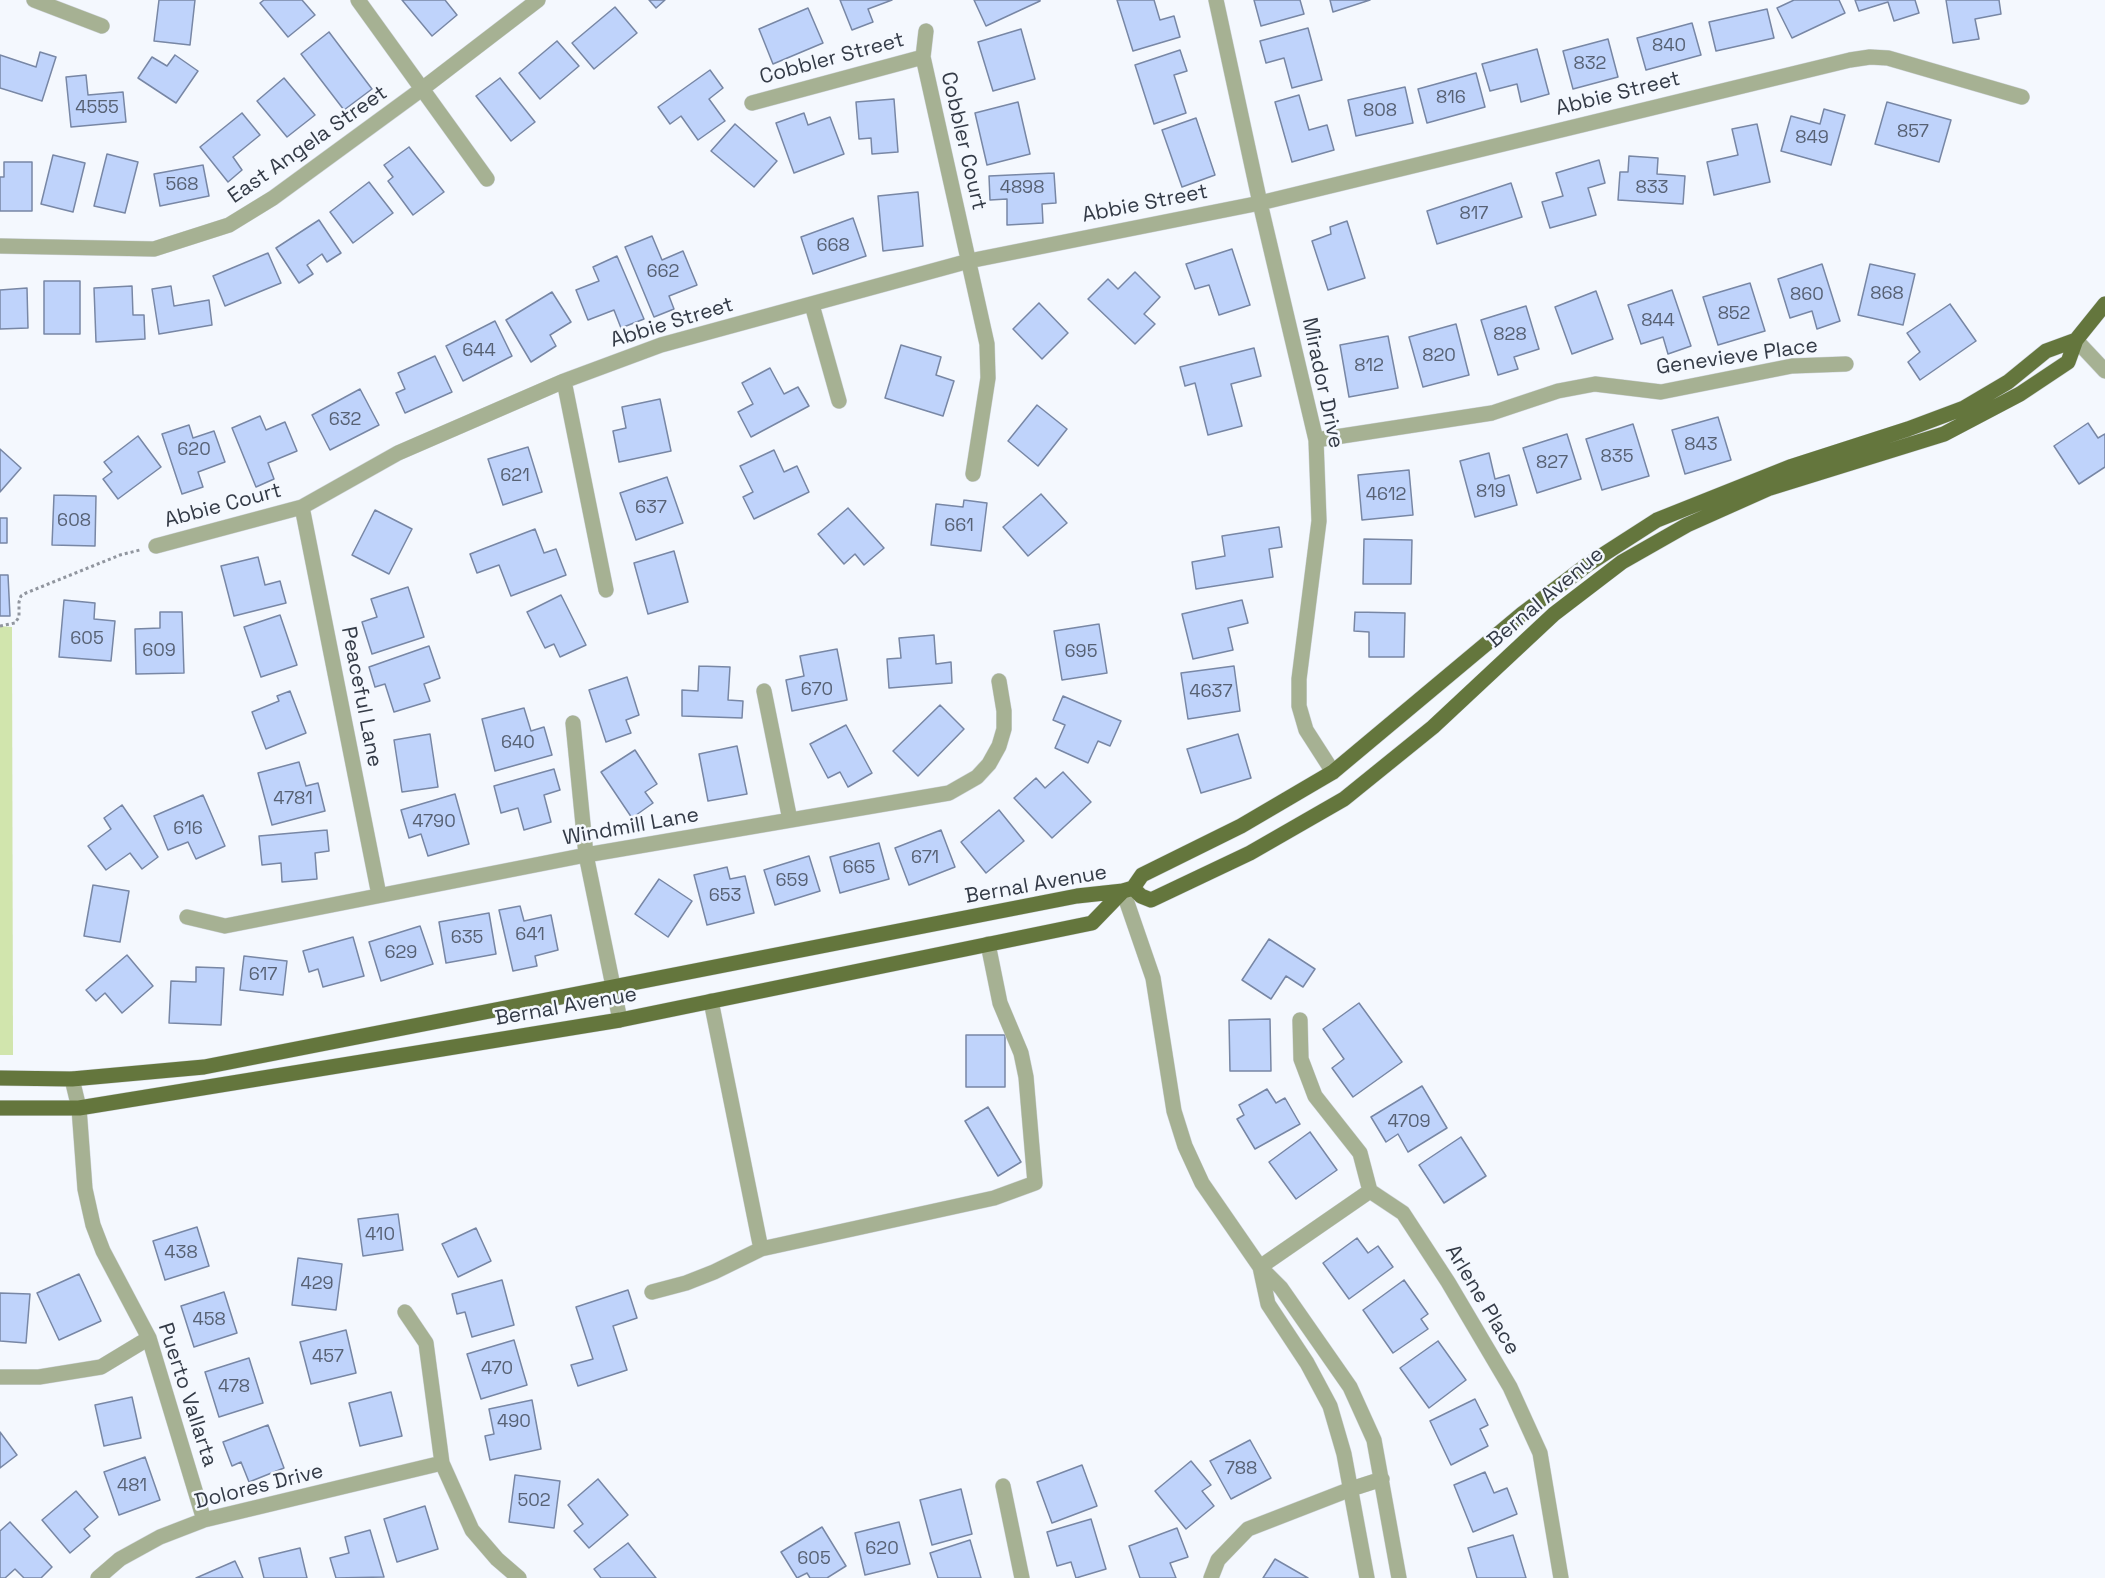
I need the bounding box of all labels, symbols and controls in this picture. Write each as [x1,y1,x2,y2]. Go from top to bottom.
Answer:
street label: Cobbler Street [757,28,907,90]
house number: 840 [1652,35,1686,57]
house number: 832 [1574,53,1606,75]
street label: Abbie Street [1553,66,1683,122]
street label: Cobbler Court [935,69,991,213]
street label: East Angela Street [224,81,392,209]
house number: 816 [1436,87,1466,109]
house number: 4555 [75,97,119,119]
house number: 808 [1363,100,1397,122]
house number: 857 [1897,121,1929,143]
house number: 849 [1795,127,1829,149]
house number: 568 [165,174,199,196]
house number: 4898 [1000,177,1044,199]
house number: 833 [1636,177,1668,199]
street label: Abbie Street [1080,179,1210,229]
house number: 817 [1460,203,1488,225]
house number: 668 [816,235,850,257]
house number: 662 [647,261,679,283]
house number: 868 [1870,283,1904,305]
house number: 860 [1790,284,1824,306]
street label: Abbie Street [607,292,737,354]
house number: 852 [1718,303,1750,325]
house number: 844 [1641,310,1675,332]
street label: Mirador Drive [1296,315,1348,451]
house number: 828 [1493,324,1527,346]
street label: Genevieve Place [1655,333,1819,381]
house number: 644 [462,340,496,362]
house number: 820 [1422,345,1456,367]
house number: 812 [1354,355,1384,377]
house number: 632 [329,409,361,431]
house number: 843 [1684,434,1718,456]
house number: 620 [177,439,211,461]
house number: 835 [1601,446,1633,468]
house number: 827 [1536,452,1568,474]
house number: 621 [500,465,530,487]
street label: Abbie Court [162,478,284,534]
house number: 819 [1476,481,1506,503]
house number: 4612 [1366,484,1406,506]
house number: 637 [635,497,667,519]
house number: 608 [57,510,91,532]
house number: 661 [944,515,974,537]
street label: Bernal Avenue [1483,542,1609,654]
street label: Peaceful Lane [335,625,387,769]
house number: 605 [70,628,104,650]
house number: 609 [142,640,176,662]
house number: 695 [1065,641,1097,663]
house number: 670 [801,679,833,701]
house number: 4637 [1189,681,1233,703]
house number: 640 [501,732,535,754]
house number: 4781 [273,788,313,810]
street label: Windmill Lane [561,803,701,851]
house number: 4790 [412,811,456,833]
house number: 616 [173,818,203,840]
house number: 671 [911,847,939,869]
house number: 665 [843,857,875,879]
street label: Bernal Avenue [963,860,1109,910]
house number: 659 [776,870,808,892]
house number: 653 [709,885,741,907]
house number: 641 [515,924,545,946]
house number: 635 [451,927,483,949]
house number: 629 [385,942,417,964]
house number: 617 [249,964,277,986]
street label: Bernal Avenue [493,982,639,1032]
house number: 4709 [1387,1111,1431,1133]
house number: 410 [365,1224,395,1246]
street label: Arlene Place [1439,1240,1525,1360]
house number: 438 [164,1242,198,1264]
house number: 429 [300,1273,334,1295]
house number: 458 [192,1309,226,1331]
street label: Puerto Vallarta [152,1320,222,1470]
house number: 457 [312,1346,344,1368]
house number: 470 [481,1358,513,1380]
house number: 478 [218,1376,250,1398]
house number: 490 [497,1411,531,1433]
house number: 788 [1225,1458,1257,1480]
street label: Dolores Drive [192,1459,326,1515]
house number: 481 [117,1475,147,1497]
house number: 502 [517,1490,551,1512]
house number: 620 [865,1538,899,1560]
house number: 605 [797,1548,831,1570]

